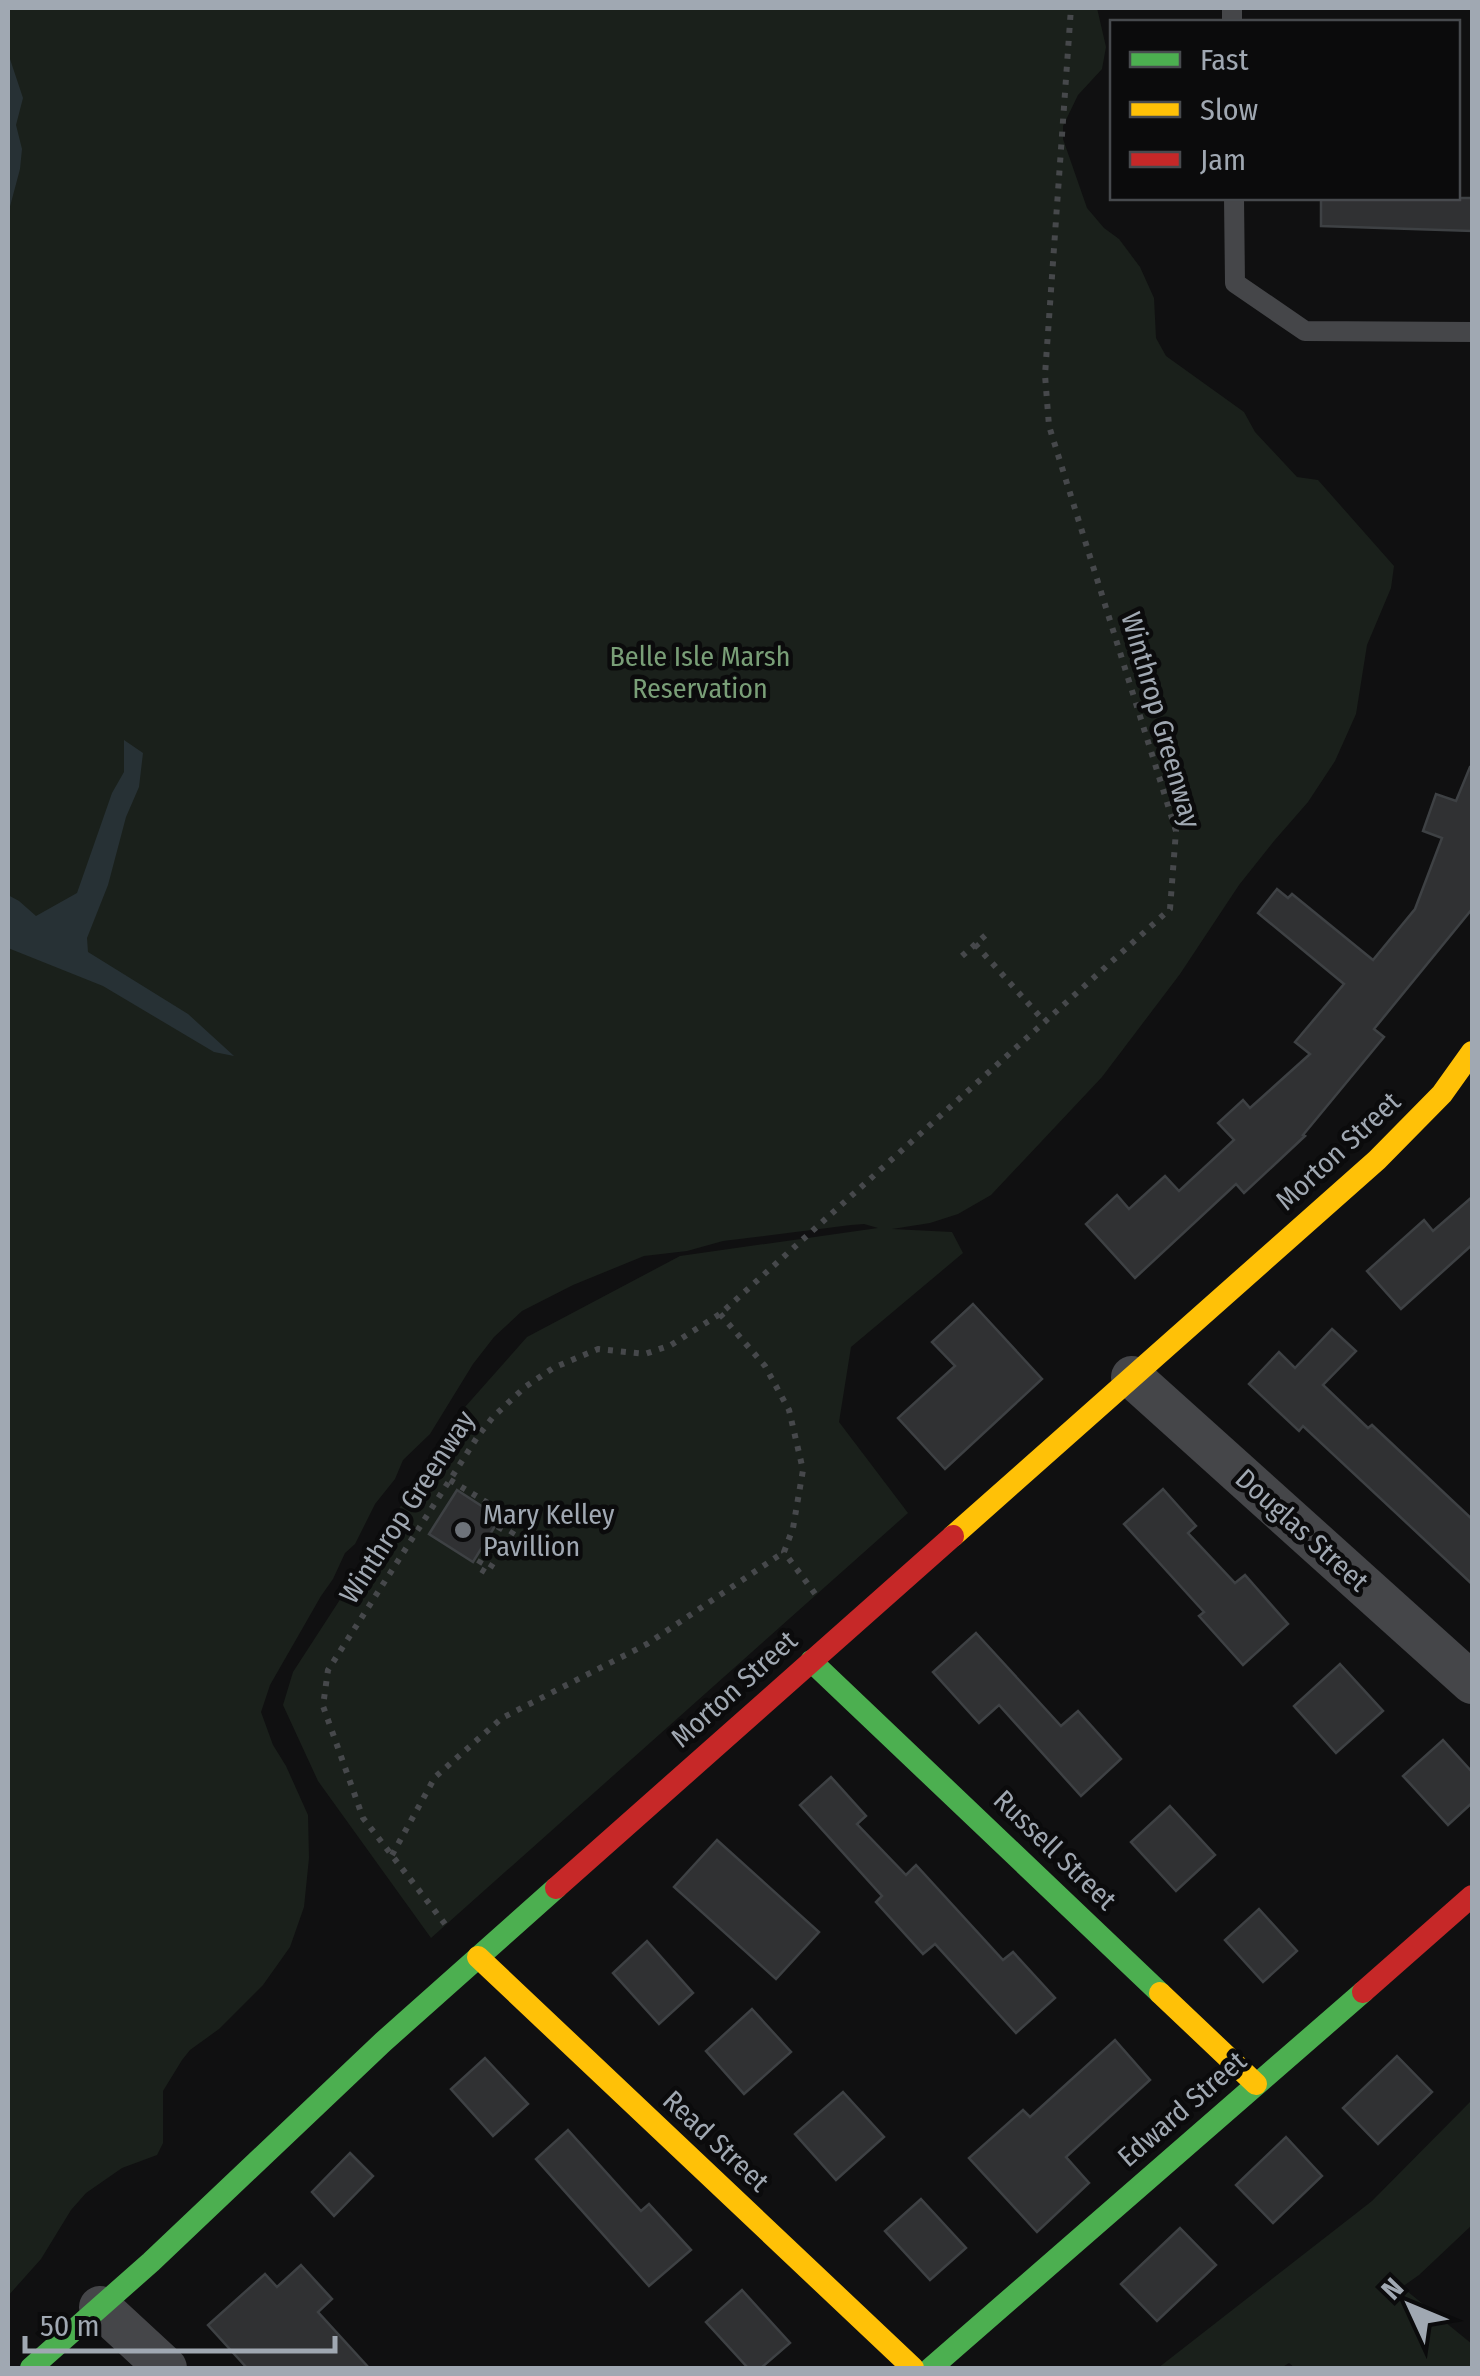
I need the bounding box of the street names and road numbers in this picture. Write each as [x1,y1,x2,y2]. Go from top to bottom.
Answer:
street label: Winthrop Greenway [1114,608,1208,832]
street label: Morton Street [1269,1084,1408,1217]
street label: Winthrop Greenway [332,1404,482,1610]
street label: Douglas Street [1229,1462,1376,1599]
street label: Morton Street [664,1623,804,1754]
street label: Russell Street [987,1783,1124,1917]
street label: Edward Street [1111,2044,1253,2174]
street label: Read Street [656,2084,776,2199]

